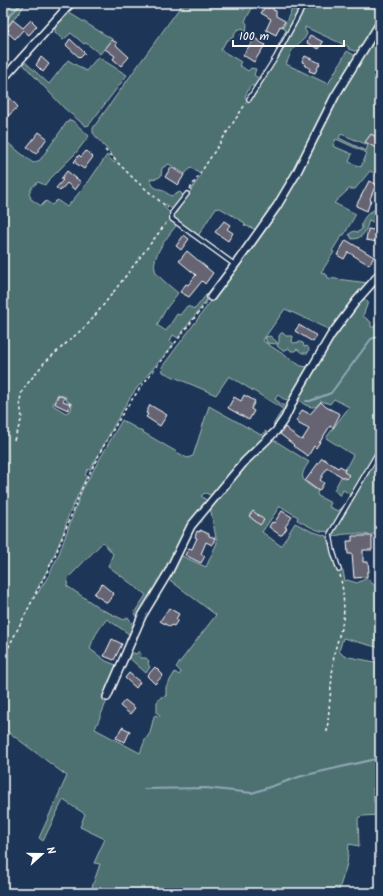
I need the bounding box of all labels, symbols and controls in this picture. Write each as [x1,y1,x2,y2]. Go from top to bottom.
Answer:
scale bar [233,22,344,48]
text: 100 m [239,27,270,46]
north arrow [22,834,62,874]
text: N [41,844,60,857]

